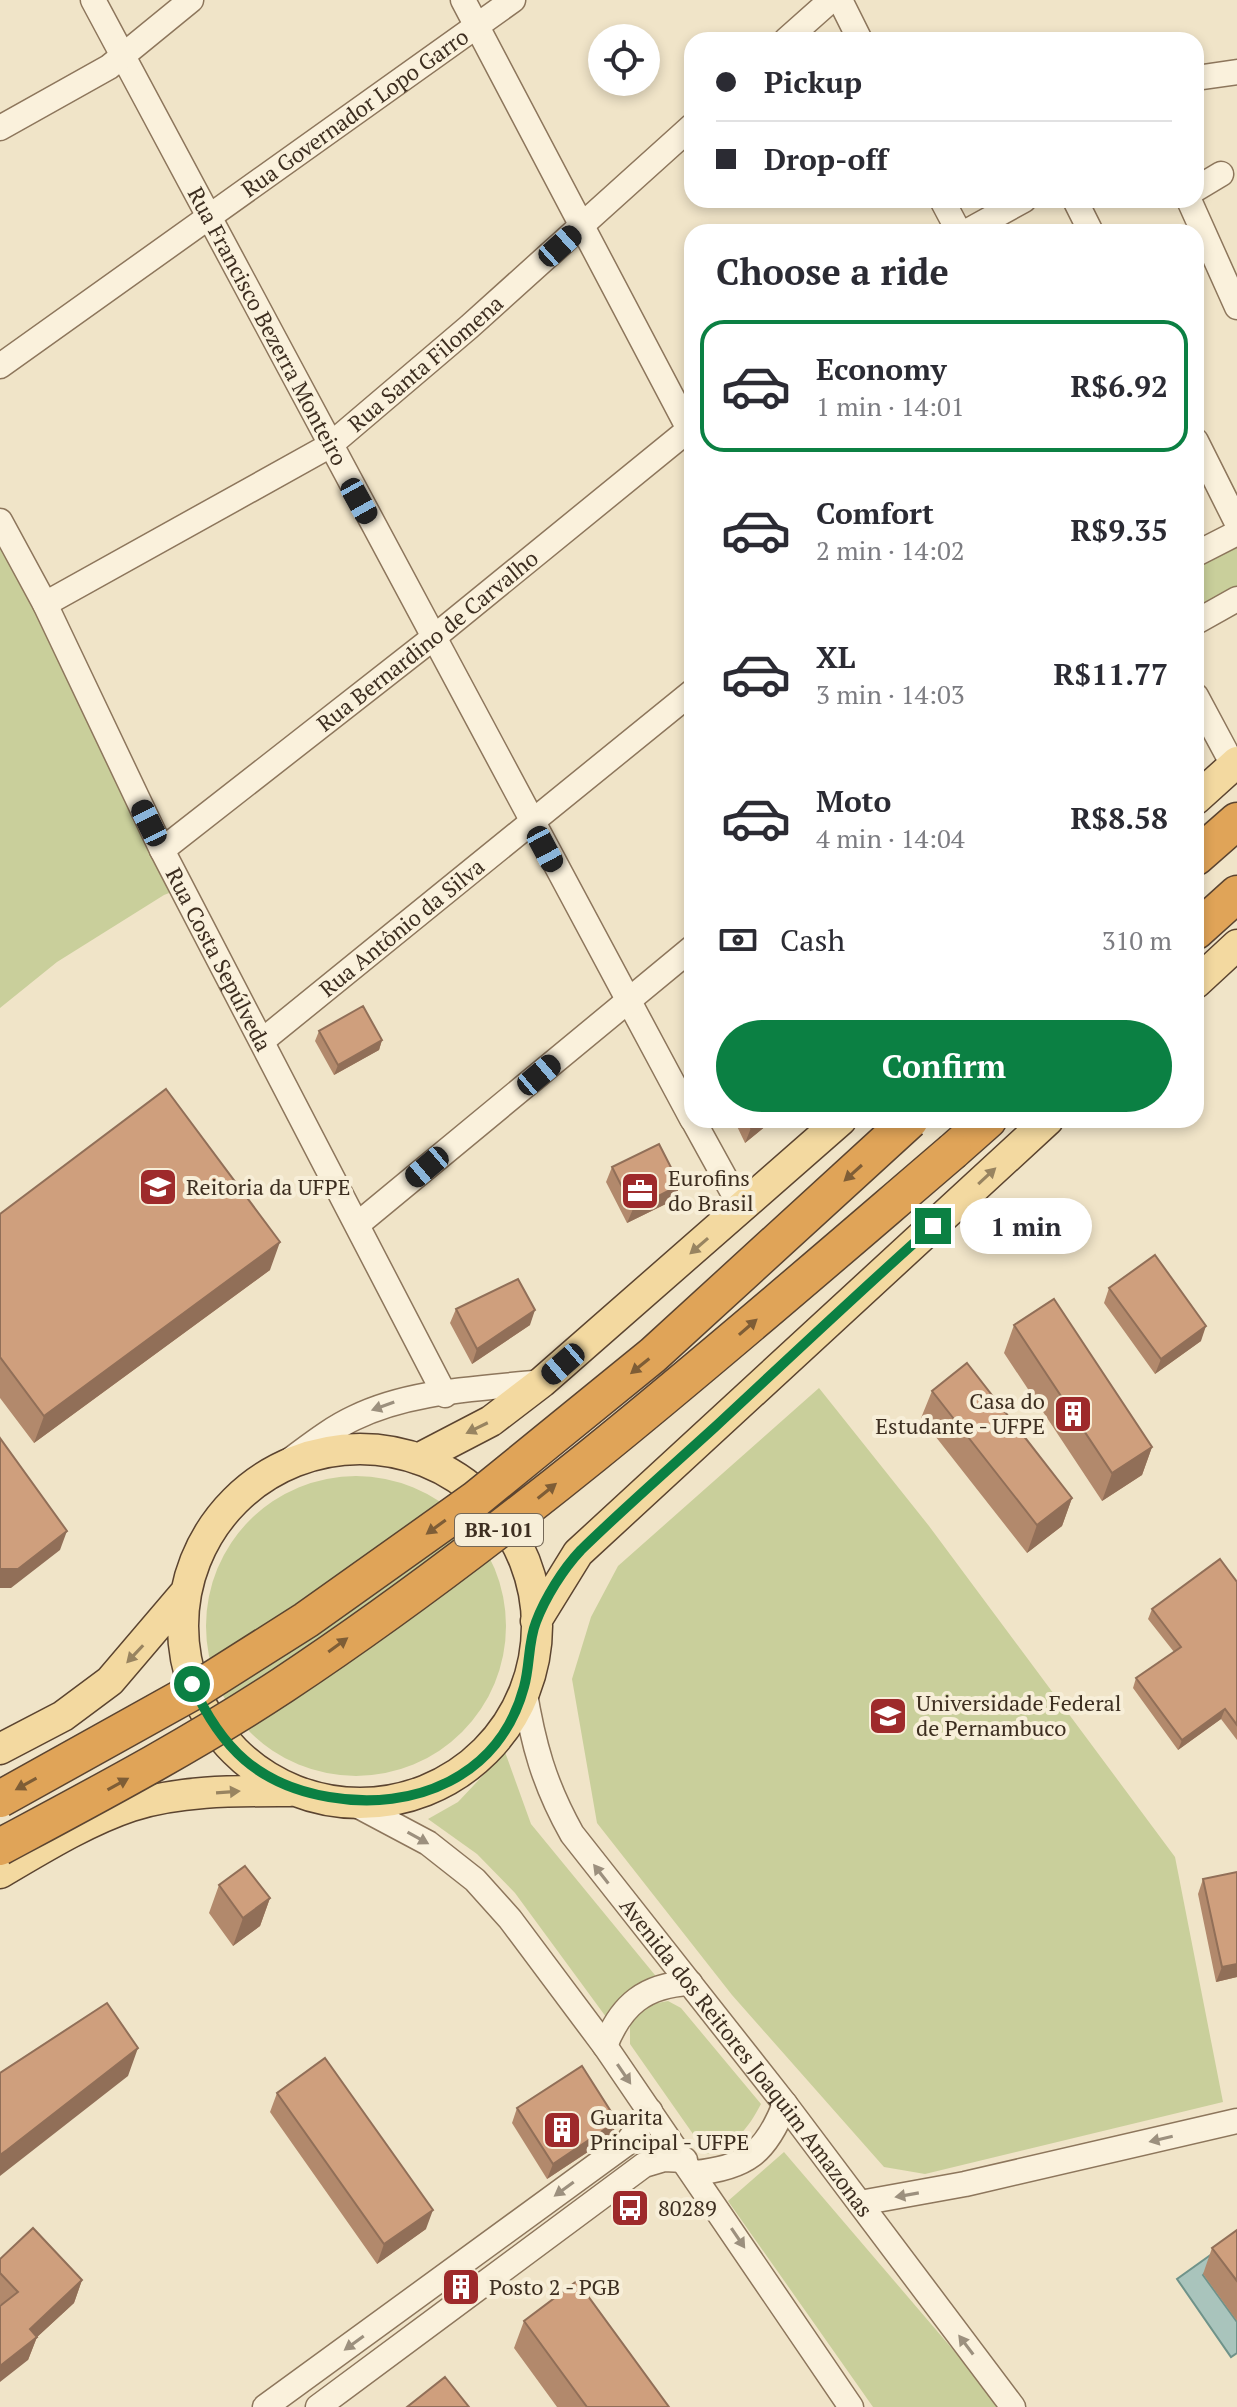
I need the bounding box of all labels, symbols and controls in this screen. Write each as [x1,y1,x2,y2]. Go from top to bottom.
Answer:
street label: Rua Governador Lopo Garro [235,21,474,203]
map controls [588,24,660,96]
button: locate [588,24,660,96]
text: Pickup [764,62,862,102]
text: Drop-off [764,139,888,179]
street label: Rua Francisco Bezerra Monteiro [182,182,354,470]
car [534,221,586,271]
text: Choose a ride [716,248,949,295]
street label: Rua Santa Filomena [342,288,509,438]
text: Economy [816,349,947,389]
icon: car [720,350,792,422]
text: R$6.92 [1070,366,1168,406]
text: 1 min · 14:01 [816,389,965,423]
car [337,474,381,528]
text: Comfort [816,493,934,533]
icon: car [720,494,792,566]
text: R$9.35 [1070,510,1168,550]
text: 2 min · 14:02 [816,533,965,567]
street label: Rua Bernardino de Carvalho [311,543,544,738]
text: XL [816,637,855,677]
icon: car [720,638,792,710]
text: R$11.77 [1053,654,1168,694]
text: 3 min · 14:03 [816,677,965,711]
text: Moto [816,781,891,821]
icon: car [720,782,792,854]
car [128,796,170,850]
text: R$8.58 [1070,798,1168,838]
text: 4 min · 14:04 [816,821,965,855]
car [523,822,567,876]
street label: Rua Antônio da Silva [313,852,490,1003]
street label: Rua Costa Sepúlveda [160,862,279,1056]
icon: cash [716,918,760,962]
text: Cash [780,920,845,960]
text: 310 m [1102,923,1172,957]
button: Confirm [716,1020,1172,1112]
car [513,1050,565,1100]
car [401,1142,453,1192]
place label: Eurofins do Brasil [668,1163,754,1217]
one-way arrow [843,1163,862,1181]
school or university icon: Reitoria da UFPE [137,1166,179,1208]
one-way arrow [977,1168,996,1186]
office icon: Eurofins do Brasil [619,1170,661,1212]
place label: Reitoria da UFPE [186,1172,350,1201]
callout: 1 min [961,1198,1093,1254]
route end [915,1208,951,1244]
text: 1 min [990,1209,1062,1243]
one-way arrow [690,1237,710,1254]
one-way arrow [738,1319,758,1336]
car [537,1339,589,1389]
one-way arrow [630,1357,650,1374]
place label: Casa do Estudante - UFPE [875,1386,1045,1440]
building icon: Casa do Estudante - UFPE [1052,1393,1094,1435]
one-way arrow [371,1401,395,1413]
one-way arrow [465,1421,488,1435]
one-way arrow [537,1484,557,1500]
road number: BR-101 [455,1514,543,1546]
one-way arrow [425,1519,446,1534]
one-way arrow [328,1638,348,1654]
one-way arrow [127,1644,145,1663]
route start [174,1666,210,1702]
place label: Universidade Federal de Pernambuco [916,1688,1121,1742]
school or university icon: Universidade Federal de Pernambuco [867,1695,909,1737]
one-way arrow [15,1777,37,1791]
one-way arrow [107,1777,129,1791]
one-way arrow [216,1785,241,1798]
one-way arrow [407,1831,429,1845]
one-way arrow [594,1864,610,1884]
street label: Avenida dos Reitores Joaquim Amazonas [614,1891,880,2223]
one-way arrow [616,2063,631,2084]
place label: Guarita Principal - UFPE [590,2102,749,2156]
building icon: Guarita Principal - UFPE [541,2109,583,2151]
one-way arrow [1148,2133,1173,2145]
one-way arrow [553,2181,574,2197]
bus stop icon: 80289 [609,2187,651,2229]
one-way arrow [894,2189,919,2201]
place label: 80289 [658,2193,717,2222]
one-way arrow [730,2228,745,2249]
building icon: Posto 2 - PGB [440,2266,482,2308]
place label: Posto 2 - PGB [489,2272,620,2301]
one-way arrow [343,2335,365,2351]
one-way arrow [959,2335,975,2355]

